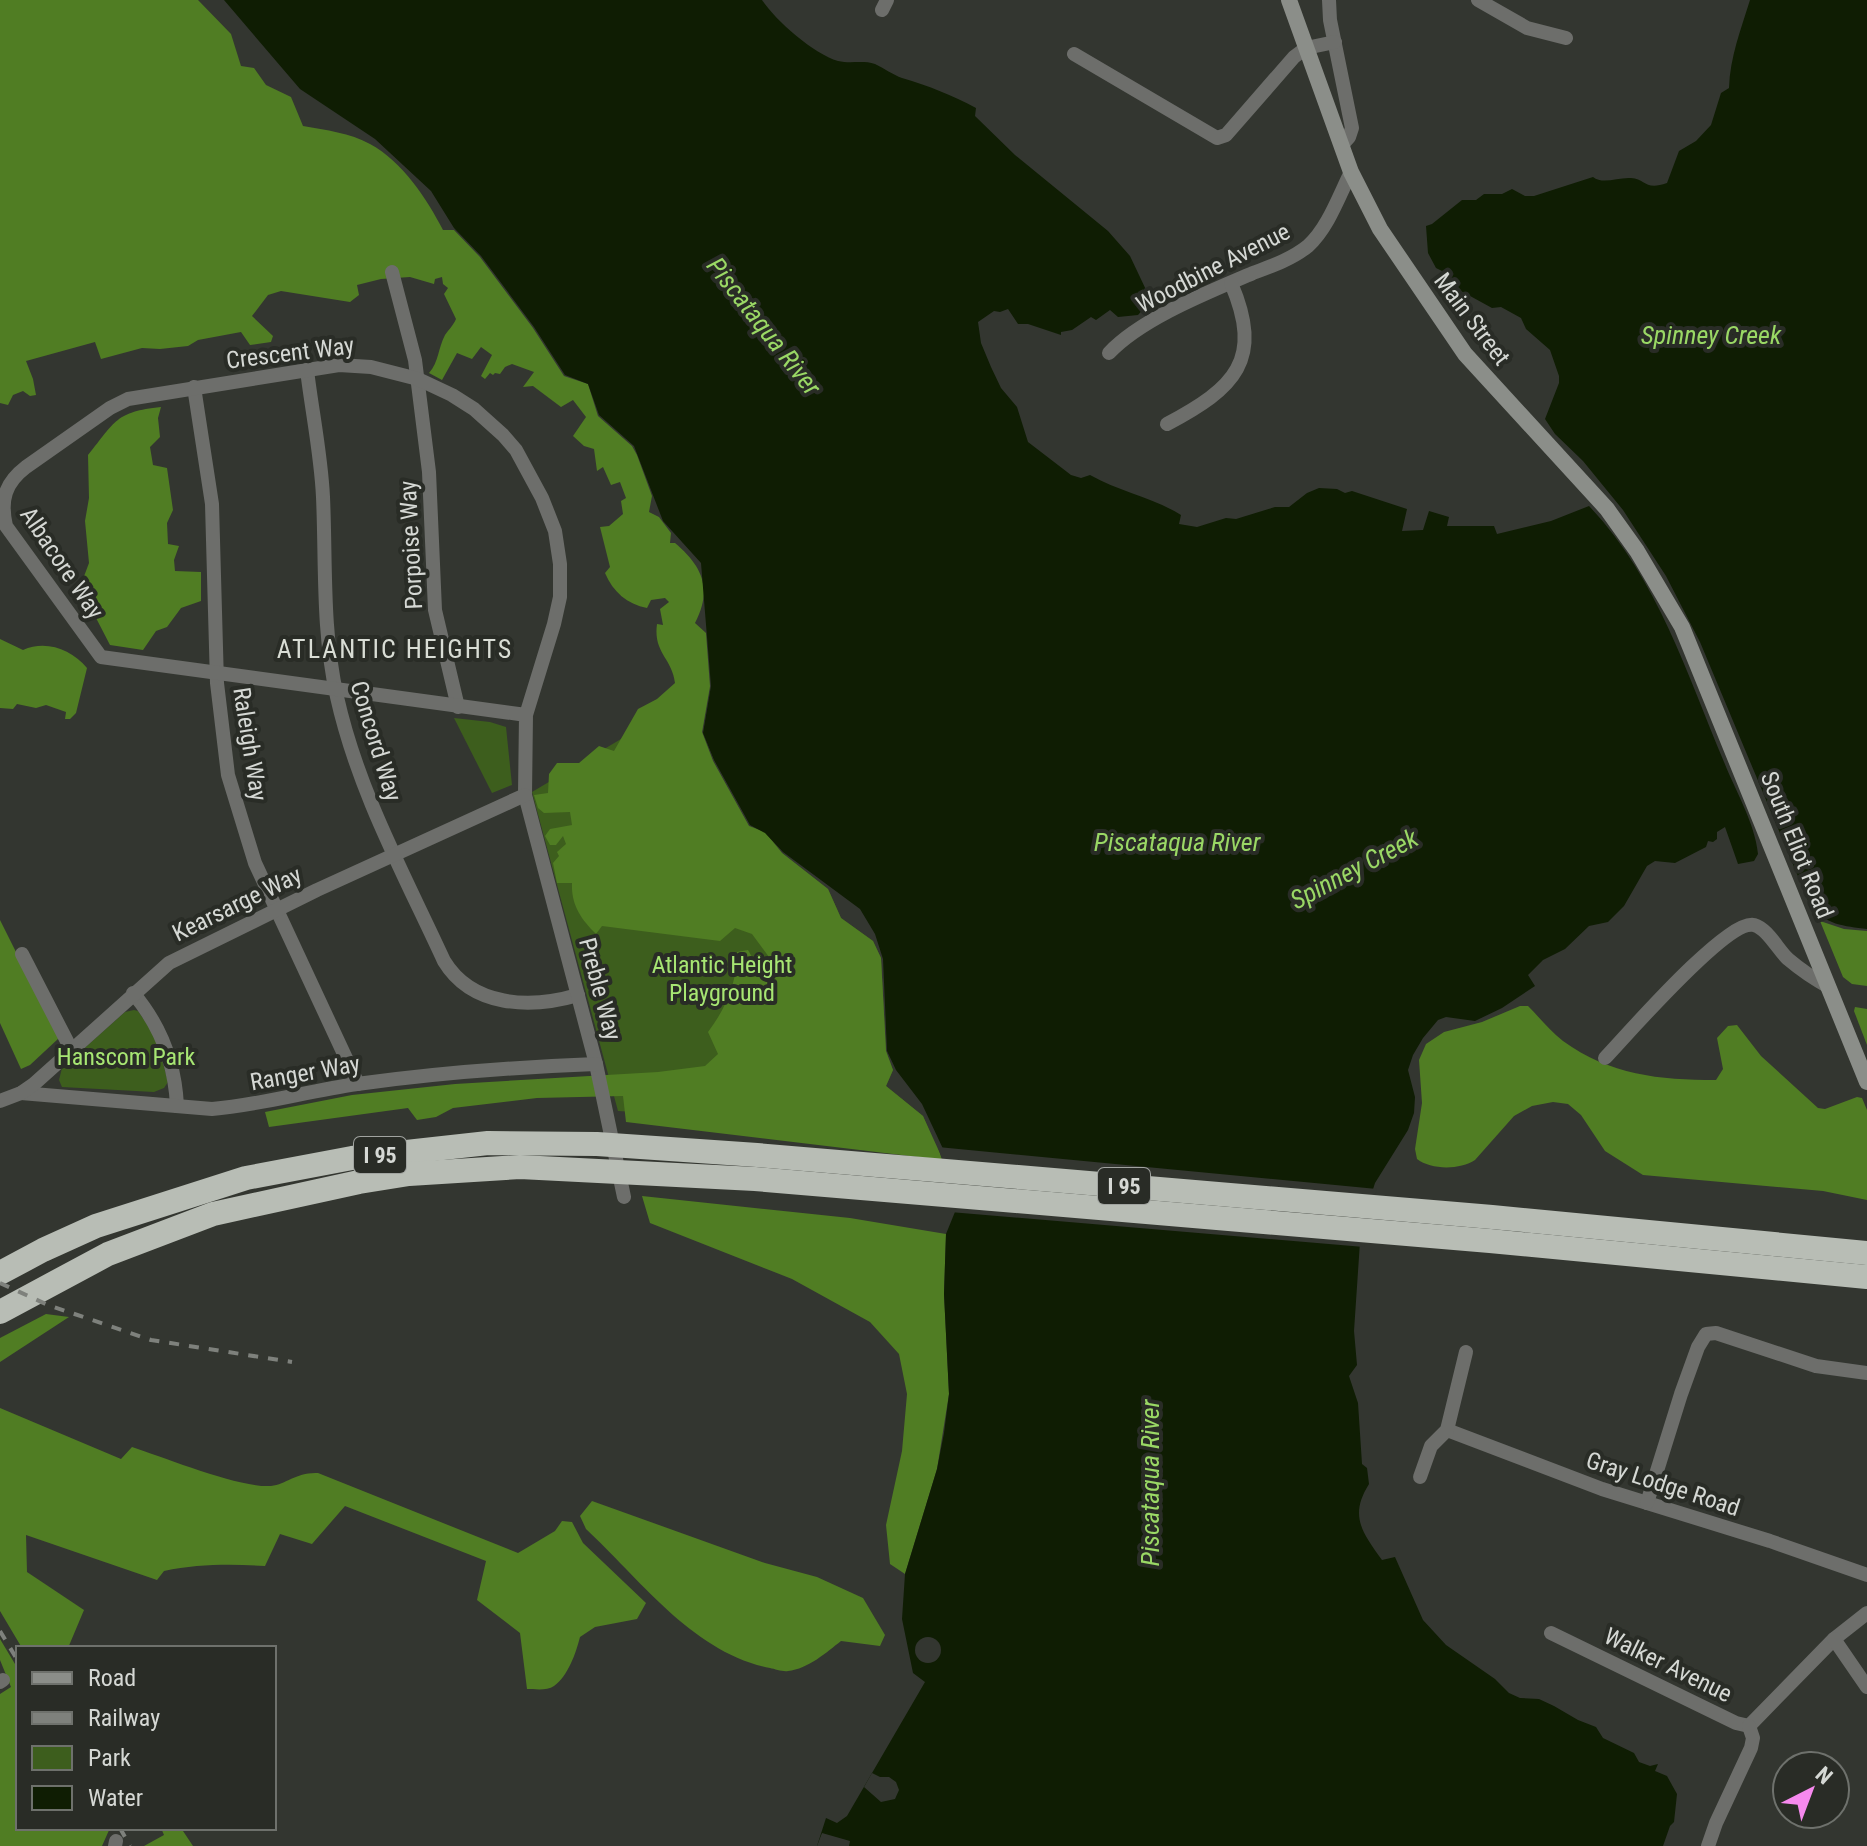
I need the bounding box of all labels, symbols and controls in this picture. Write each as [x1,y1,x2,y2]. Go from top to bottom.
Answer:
street label: Woodbine Avenue [1131,217,1295,319]
water label: Piscataqua River [701,251,828,402]
street label: Main Street [1428,267,1516,371]
water label: Spinney Creek [1641,320,1782,350]
street label: Crescent Way [224,331,356,375]
street label: Porpoise Way [394,480,428,610]
street label: Albacore Way [14,502,110,624]
district label: ATLANTIC HEIGHTS [277,634,513,664]
street label: Concord Way [344,678,408,804]
street label: Raleigh Way [227,685,273,803]
street label: South Eliot Road [1755,767,1839,923]
water label: Spinney Creek [1285,822,1424,915]
water label: Piscataqua River [1094,827,1262,857]
street label: Kearsarge Way [168,861,306,947]
street label: Preble Way [573,935,627,1043]
park label: Atlantic Height Playground [652,951,792,1007]
park label: Hanscom Park [57,1043,195,1071]
street label: Ranger Way [248,1050,362,1096]
road number: I 95 [354,1137,406,1173]
road number: I 95 [1098,1168,1150,1204]
water label: Piscataqua River [1135,1398,1165,1566]
street label: Gray Lodge Road [1583,1446,1743,1522]
street label: Walker Avenue [1600,1622,1736,1708]
legend [16,1646,276,1830]
text: Road [88,1664,136,1692]
text: Railway [88,1704,160,1732]
text: Park [88,1744,131,1772]
north arrow [1771,1750,1851,1830]
text: N [1811,1762,1837,1789]
text: Water [88,1784,143,1812]

